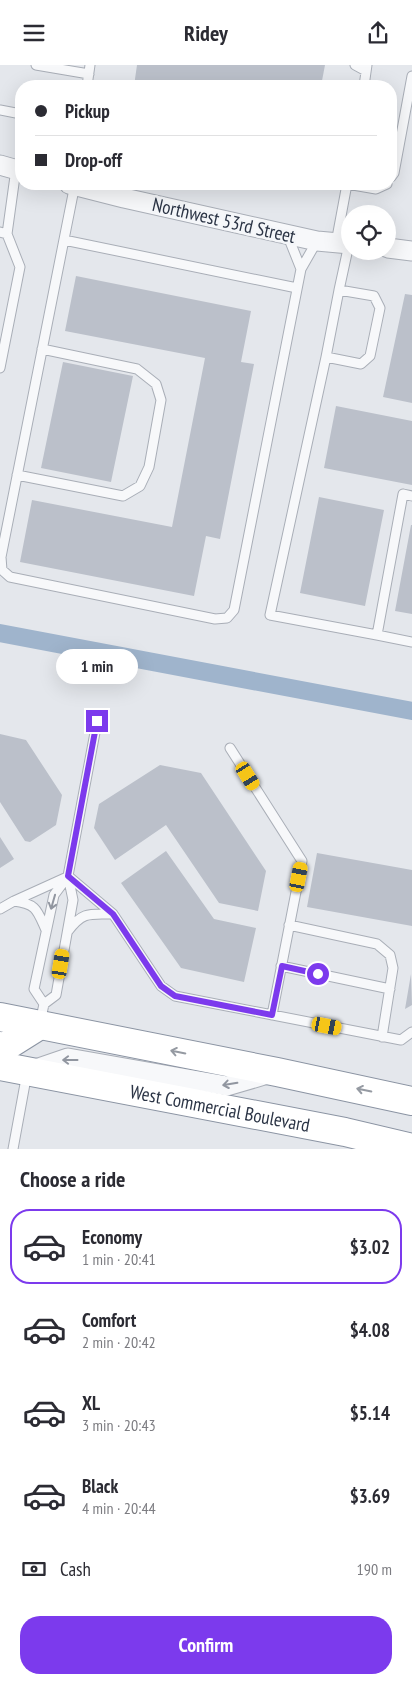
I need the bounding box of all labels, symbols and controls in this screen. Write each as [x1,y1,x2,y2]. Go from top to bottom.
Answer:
icon: menu [20,19,48,47]
text: Ridey [184,19,228,47]
icon: share [364,19,392,47]
text: Pickup [65,99,110,123]
text: Drop-off [65,148,122,172]
street label: Northwest 53rd Street [150,192,299,248]
map controls [341,205,396,260]
button: locate [341,205,396,260]
callout: 1 min [56,649,138,683]
text: 1 min [81,656,113,676]
route end [86,710,108,732]
car [233,759,262,793]
car [288,861,309,893]
one-way arrow [47,893,57,909]
car [51,948,70,980]
route start [307,963,329,985]
car [310,1016,343,1036]
one-way arrow [170,1047,186,1056]
one-way arrow [63,1055,79,1065]
street label: West Commercial Boulevard [128,1079,312,1137]
one-way arrow [223,1079,239,1089]
one-way arrow [357,1085,373,1095]
text: Choose a ride [20,1165,125,1193]
icon: car [22,1224,67,1269]
text: Economy [82,1225,142,1249]
text: $3.02 [350,1235,390,1259]
text: 1 min · 20:41 [82,1249,156,1269]
icon: car [22,1307,67,1352]
text: Comfort [82,1308,136,1332]
text: $4.08 [350,1318,390,1342]
text: 2 min · 20:42 [82,1332,156,1352]
icon: car [22,1390,67,1435]
text: XL [82,1391,100,1415]
text: $5.14 [350,1401,390,1425]
text: 3 min · 20:43 [82,1415,156,1435]
icon: car [22,1473,67,1518]
text: Black [82,1474,118,1498]
text: $3.69 [350,1484,390,1508]
text: 4 min · 20:44 [82,1498,156,1518]
icon: cash [20,1555,48,1583]
text: Cash [60,1557,91,1581]
text: 190 m [357,1559,392,1579]
button: Confirm [20,1616,392,1674]

